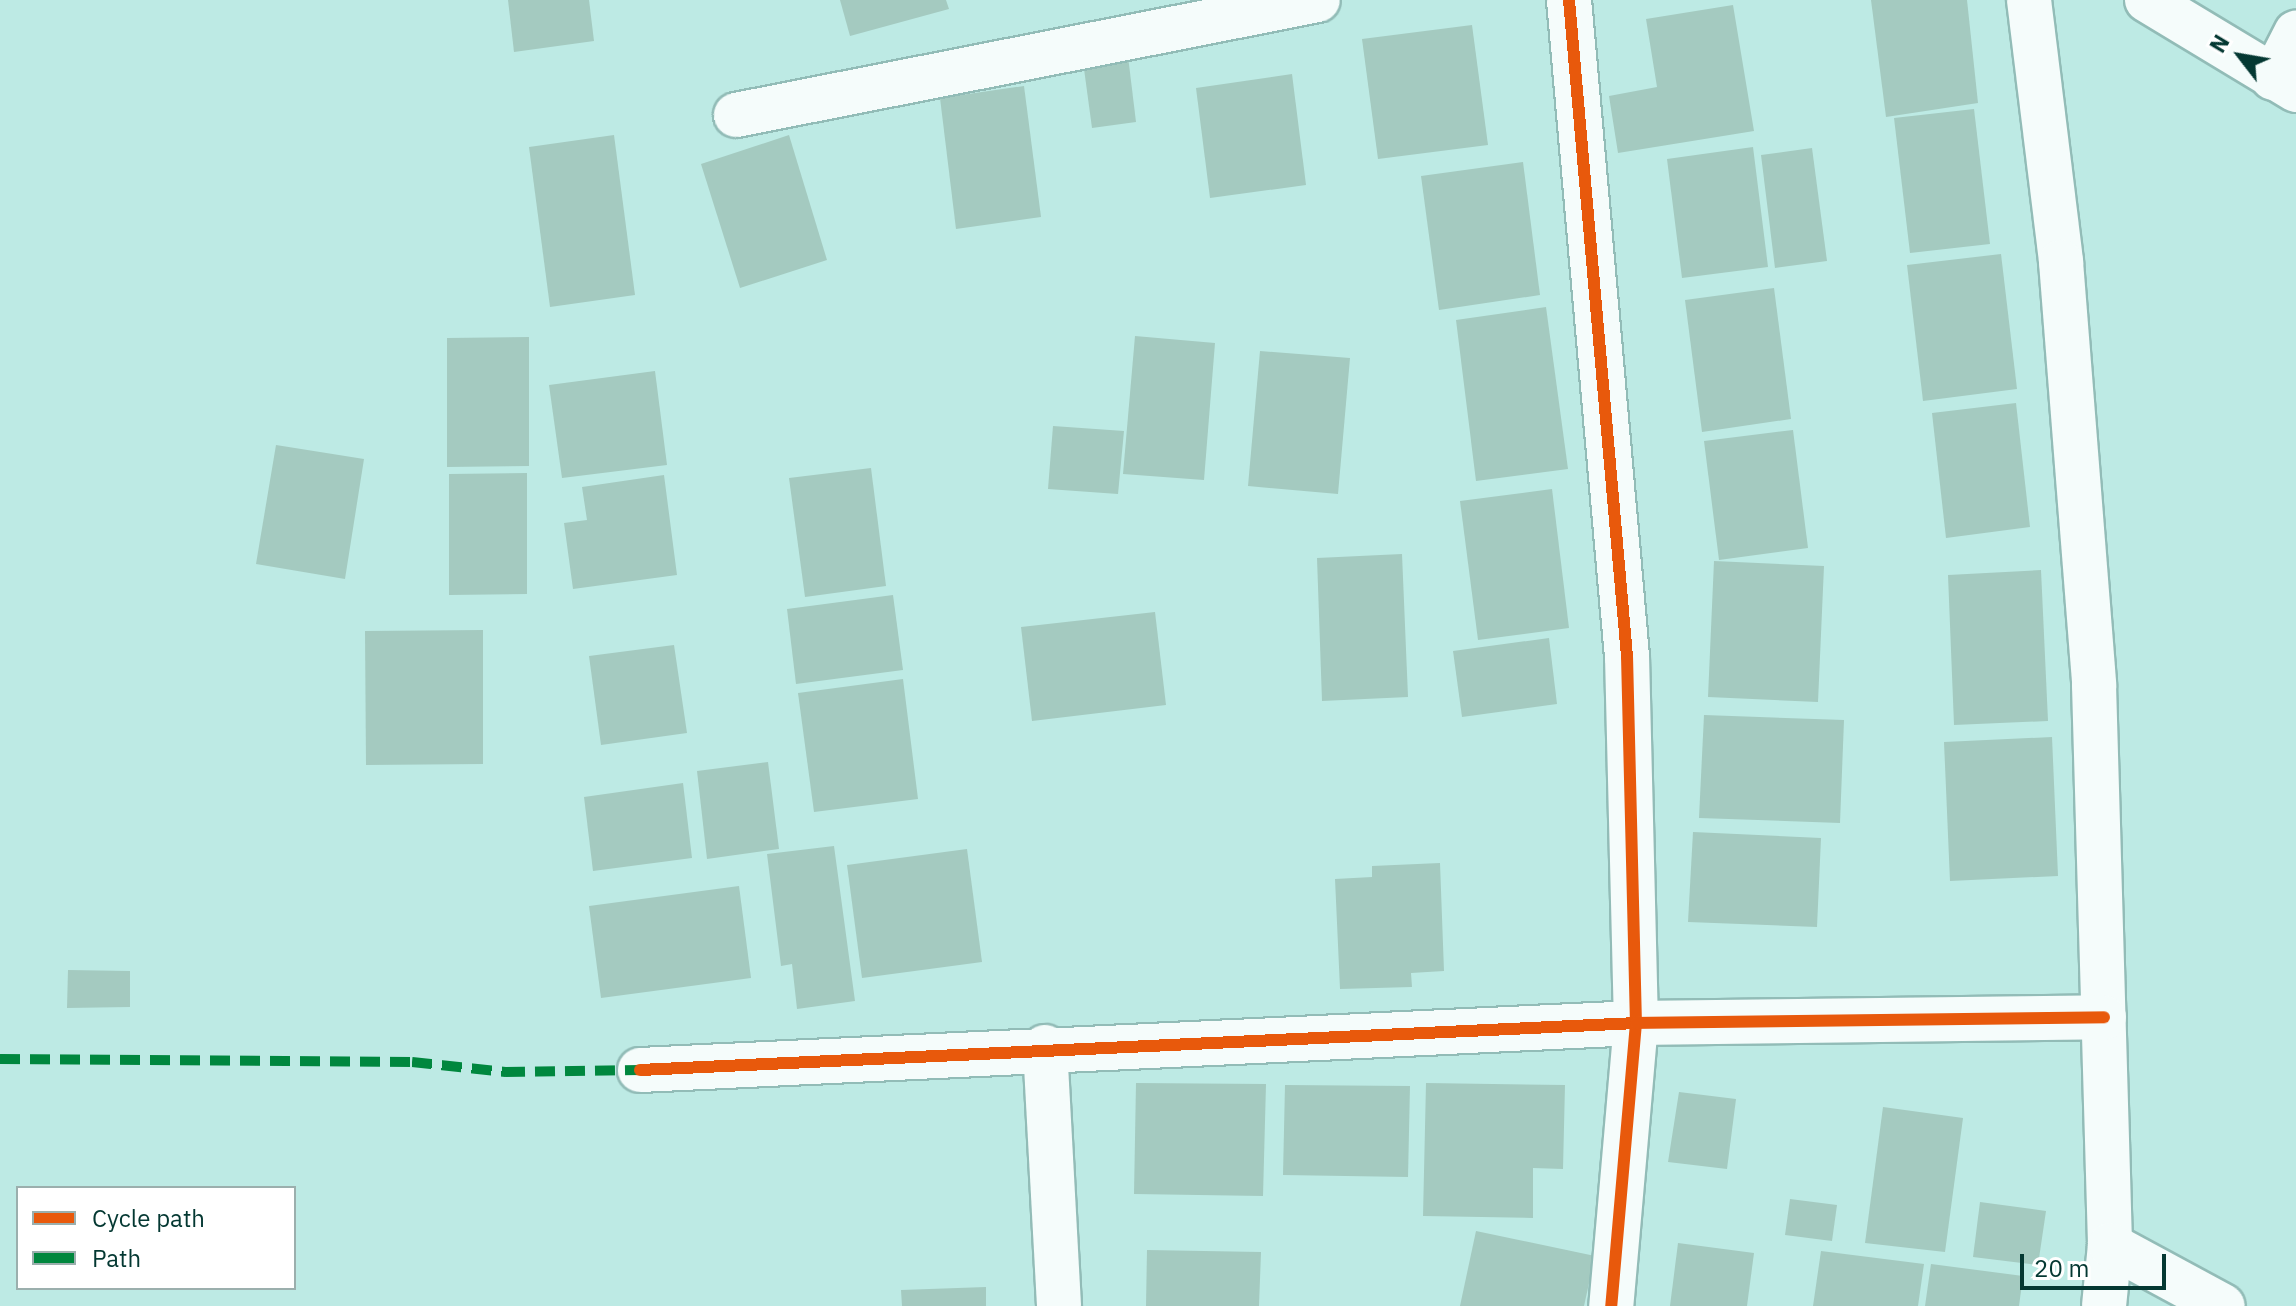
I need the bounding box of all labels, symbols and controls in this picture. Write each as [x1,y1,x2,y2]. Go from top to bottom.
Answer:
north arrow [2200,16,2280,96]
text: N [2202,29,2236,58]
legend [16,1186,296,1290]
text: Cycle path [92,1202,205,1234]
scale bar [2024,1238,2170,1288]
text: Path [92,1242,141,1274]
text: 20 m [2034,1252,2089,1284]

